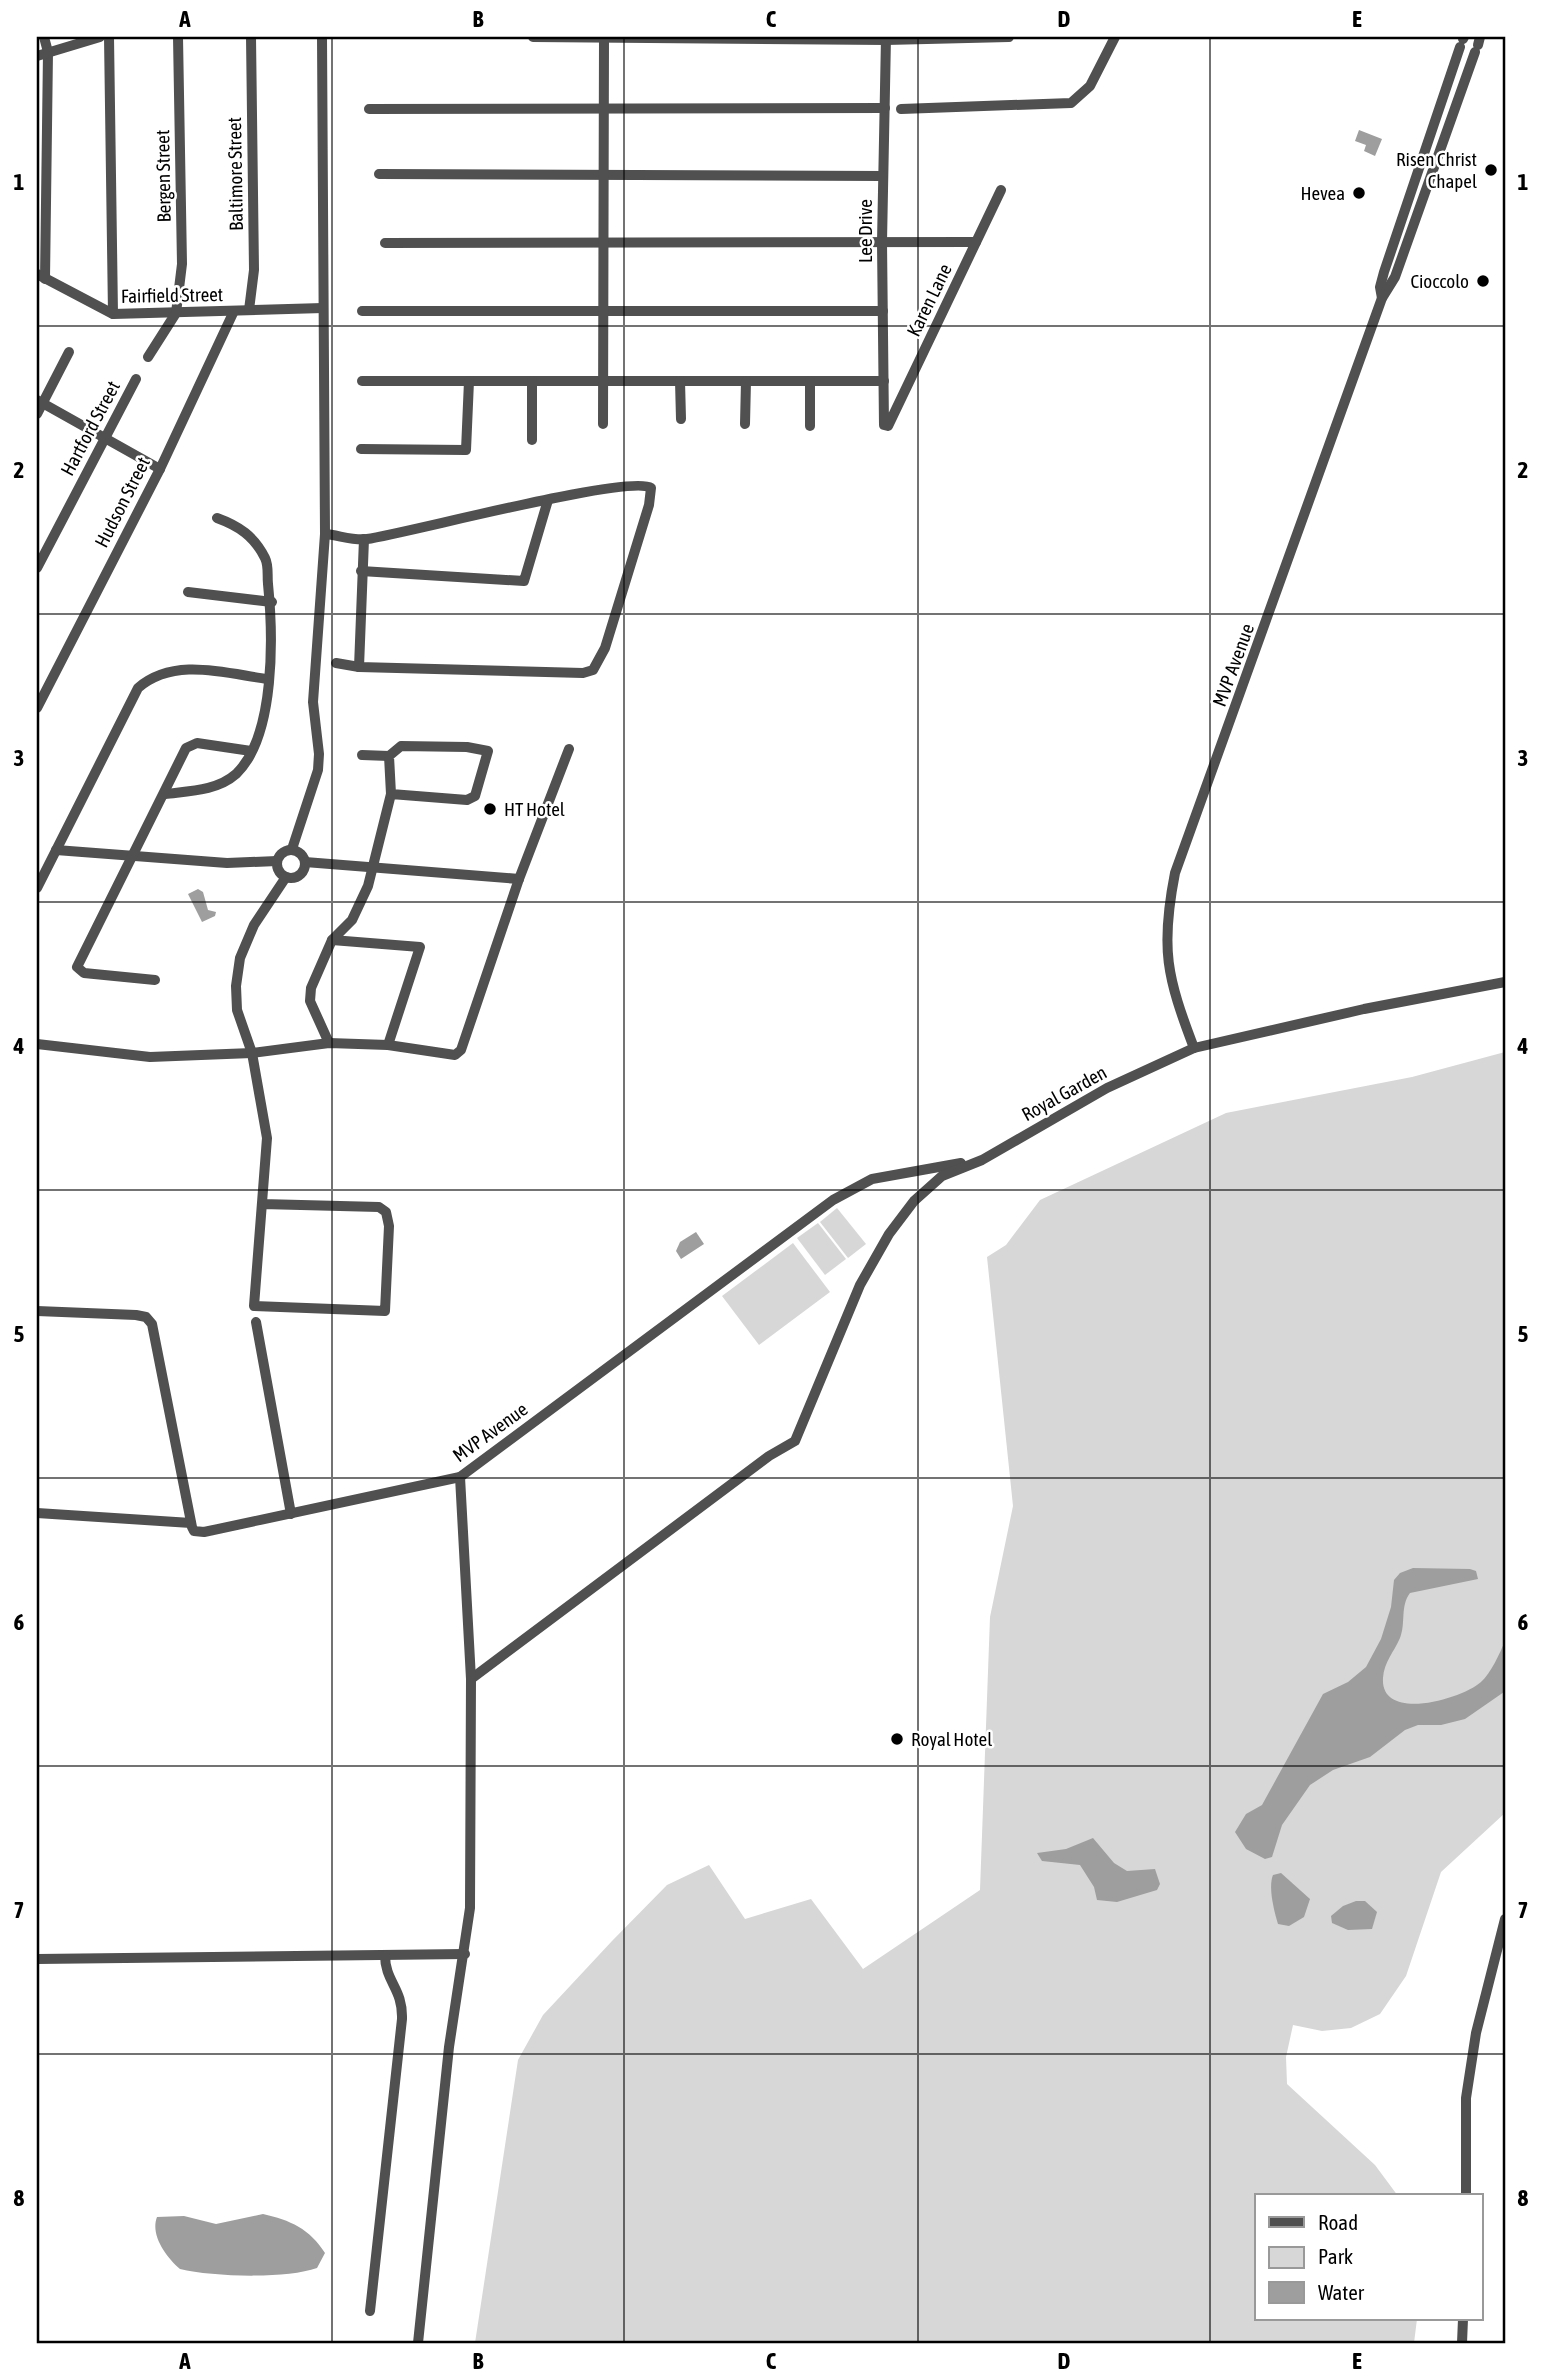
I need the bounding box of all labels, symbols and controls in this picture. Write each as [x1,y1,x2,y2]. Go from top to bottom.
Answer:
text: A [178,6,191,32]
text: B [473,6,484,32]
text: C [766,6,777,32]
text: D [1058,6,1071,32]
text: E [1352,6,1362,32]
street label: Baltimore Street [223,117,247,231]
street label: Bergen Street [151,130,175,222]
place label: Risen Christ Chapel [1396,148,1477,192]
marker: Risen Christ Chapel [1483,162,1499,178]
text: 1 [14,169,25,195]
text: 1 [1518,169,1529,195]
place label: Hevea [1300,182,1345,204]
marker: Hevea [1351,185,1367,201]
street label: Lee Drive [854,199,876,263]
street label: Karen Lane [902,260,956,340]
place label: Cioccolo [1410,270,1469,292]
marker: Cioccolo [1475,273,1491,289]
street label: Fairfield Street [121,283,223,307]
street label: Hartford Street [56,377,124,479]
street label: Hudson Street [90,453,154,551]
text: 2 [14,457,24,483]
text: 2 [1518,457,1528,483]
street label: MVP Avenue [1208,621,1258,709]
text: 3 [14,745,24,771]
text: 3 [1518,745,1528,771]
place label: HT Hotel [504,798,565,820]
marker: HT Hotel [482,801,498,817]
text: 4 [13,1033,25,1059]
text: 4 [1517,1033,1529,1059]
street label: Royal Garden [1018,1061,1110,1125]
text: 5 [14,1321,25,1347]
text: 5 [1518,1321,1529,1347]
street label: MVP Avenue [449,1398,531,1466]
text: 6 [14,1609,25,1635]
text: 6 [1518,1609,1529,1635]
place label: Royal Hotel [911,1728,992,1750]
marker: Royal Hotel [889,1731,905,1747]
text: 7 [14,1897,24,1923]
text: 7 [1518,1897,1528,1923]
text: 8 [14,2185,25,2211]
text: 8 [1518,2185,1529,2211]
legend [1255,2194,1482,2320]
text: Road [1318,2210,1358,2234]
text: Park [1318,2244,1353,2268]
text: Water [1318,2280,1365,2304]
text: A [178,2348,191,2374]
text: B [473,2348,484,2374]
text: C [766,2348,777,2374]
text: D [1058,2348,1071,2374]
text: E [1352,2348,1362,2374]

